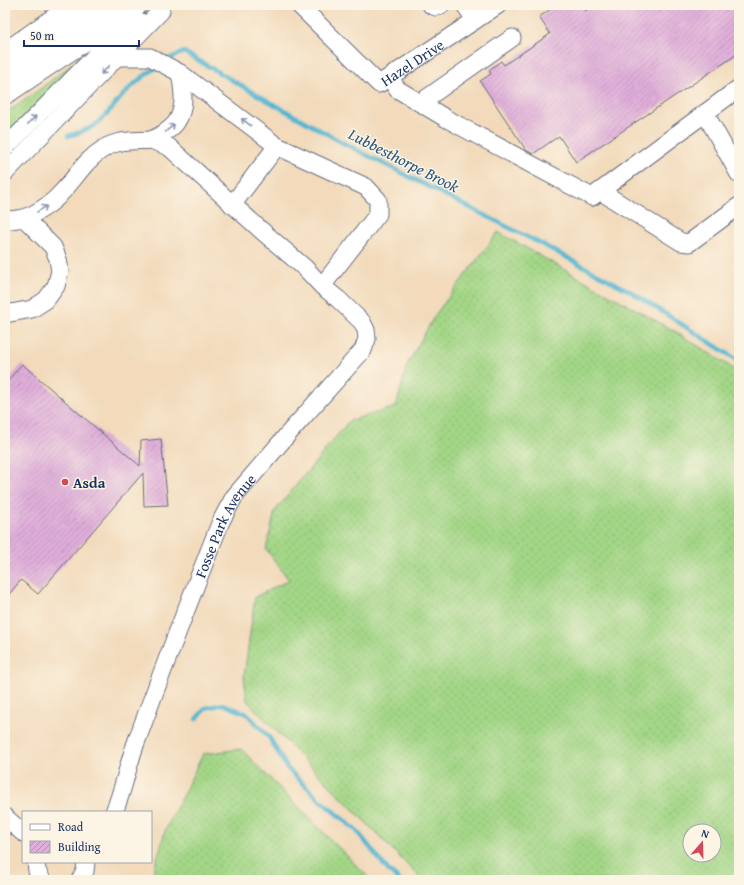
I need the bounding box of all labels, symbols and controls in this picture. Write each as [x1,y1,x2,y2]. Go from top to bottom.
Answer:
scale bar [24,22,139,48]
text: 50 m [30,27,54,44]
street label: Hazel Drive [376,33,448,91]
one-way arrow [100,65,110,75]
one-way arrow [27,115,37,125]
one-way arrow [241,118,252,126]
water label: Lubbesthorpe Brook [344,121,464,199]
one-way arrow [164,124,175,133]
one-way arrow [36,204,48,212]
street label: Fosse Park Avenue [189,469,260,581]
place label: Asda [73,472,106,493]
marker: Asda [60,477,70,487]
legend [22,811,152,863]
text: Road [58,818,84,835]
north arrow [682,823,722,863]
text: N [699,825,712,843]
text: Building [58,838,101,855]

